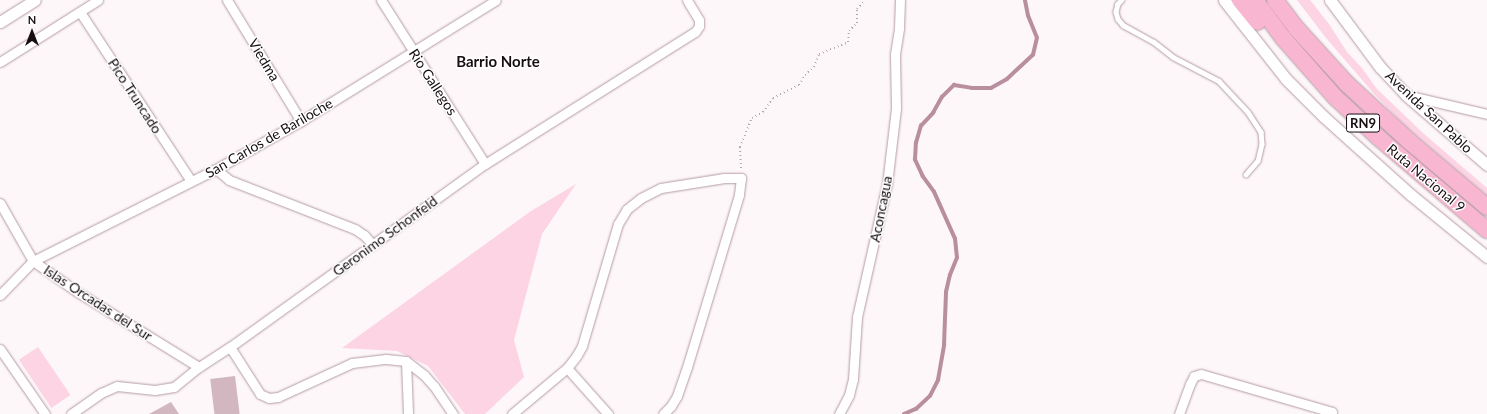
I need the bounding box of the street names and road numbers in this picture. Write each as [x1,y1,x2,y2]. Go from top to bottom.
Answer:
street label: Viedma [245,36,283,84]
street label: Rio Gallegos [405,46,461,118]
street label: Pico Truncado [104,55,166,137]
street label: Avenida San Pablo [1382,67,1476,157]
street label: San Carlos de Bariloche [202,95,336,181]
road number: RN9 [1346,112,1380,134]
street label: Ruta Nacional 9 [1383,140,1469,216]
street label: Aconcagua [866,174,896,244]
street label: Geronimo Schonfeld [329,192,441,280]
street label: Islas Orcadas del Sur [41,262,155,344]

